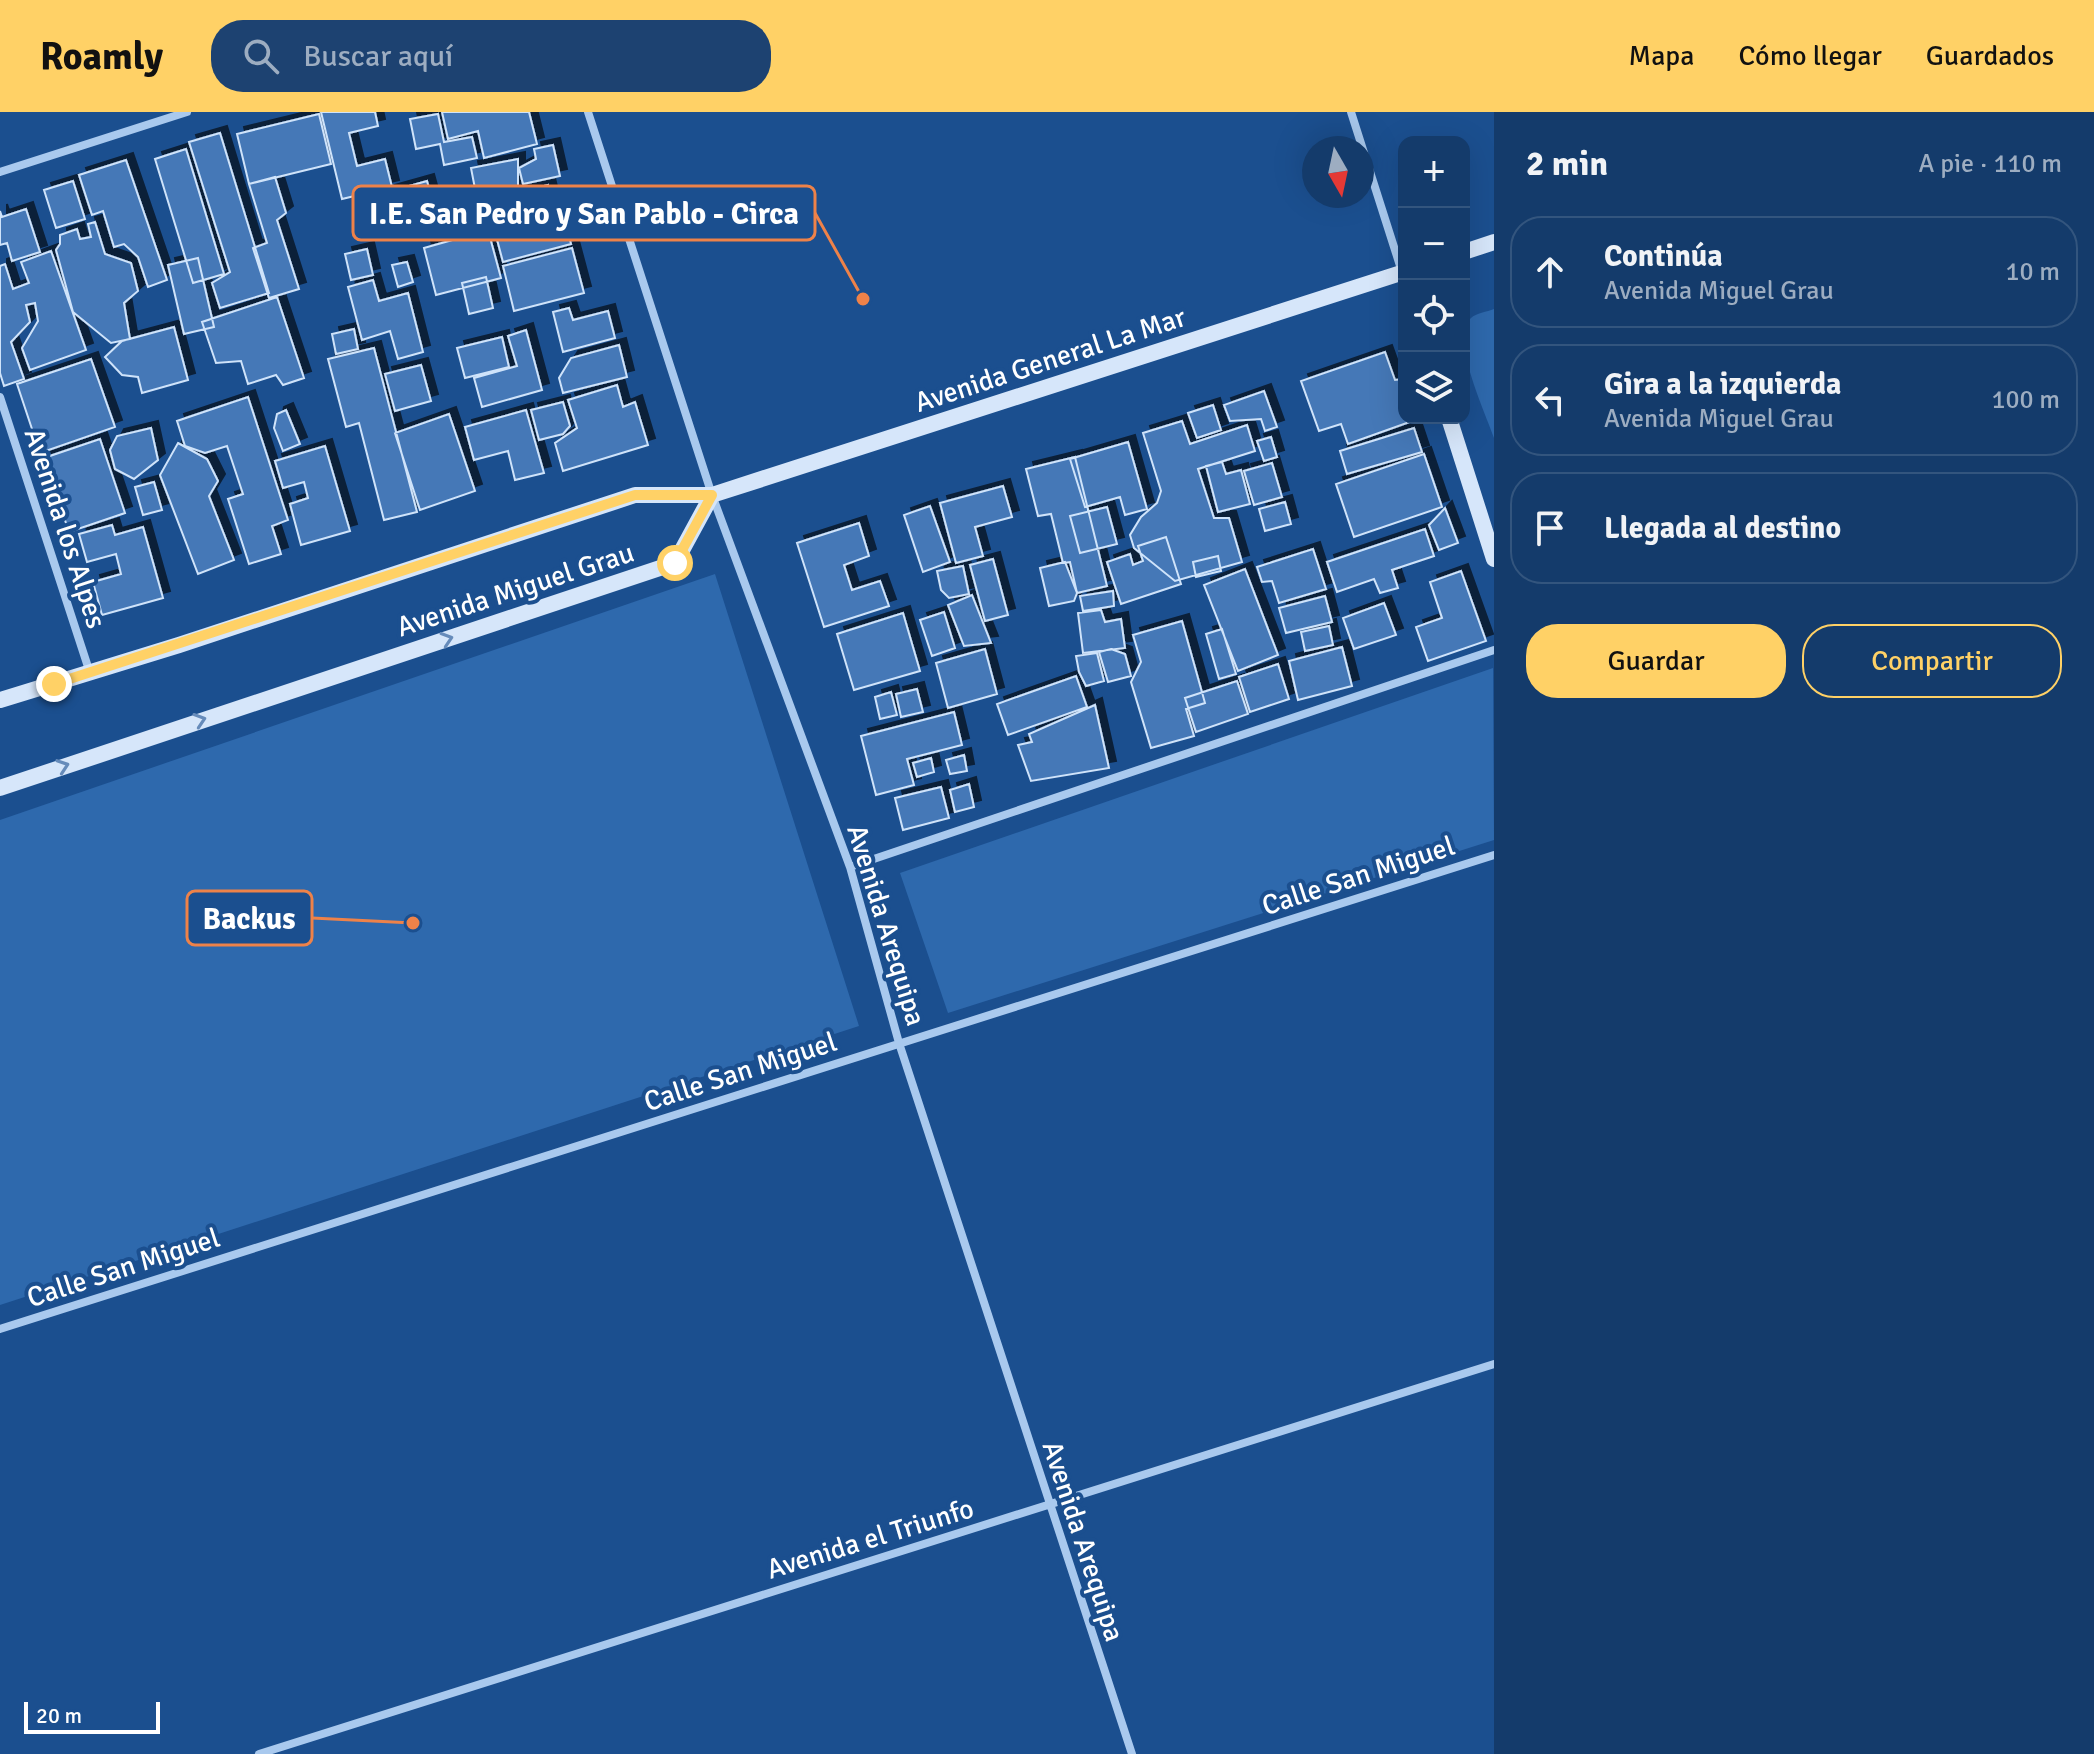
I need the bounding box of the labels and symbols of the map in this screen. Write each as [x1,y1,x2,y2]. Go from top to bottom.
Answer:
north arrow [1302,136,1374,208]
callout: I.E. San Pedro y San Pablo - Circa [353,186,815,240]
text: I.E. San Pedro y San Pablo - Circa [369,196,799,233]
street label: Avenida General La Mar [911,300,1191,420]
street label: Avenida los Alpes [17,424,113,633]
street label: Avenida Miguel Grau [392,536,638,644]
route start [657,545,693,581]
one-way arrow [439,632,453,648]
route end [36,666,72,702]
one-way arrow [192,714,206,730]
one-way arrow [55,760,69,776]
street label: Avenida Arequipa [839,821,933,1030]
street label: Calle San Miguel [1258,829,1459,923]
callout: Backus [187,891,312,945]
text: Backus [203,901,295,938]
street label: Calle San Miguel [640,1025,841,1119]
street label: Calle San Miguel [23,1221,224,1315]
street label: Avenida Arequipa [1035,1437,1131,1646]
street label: Avenida el Triunfo [763,1491,978,1587]
scale bar [24,1698,160,1734]

